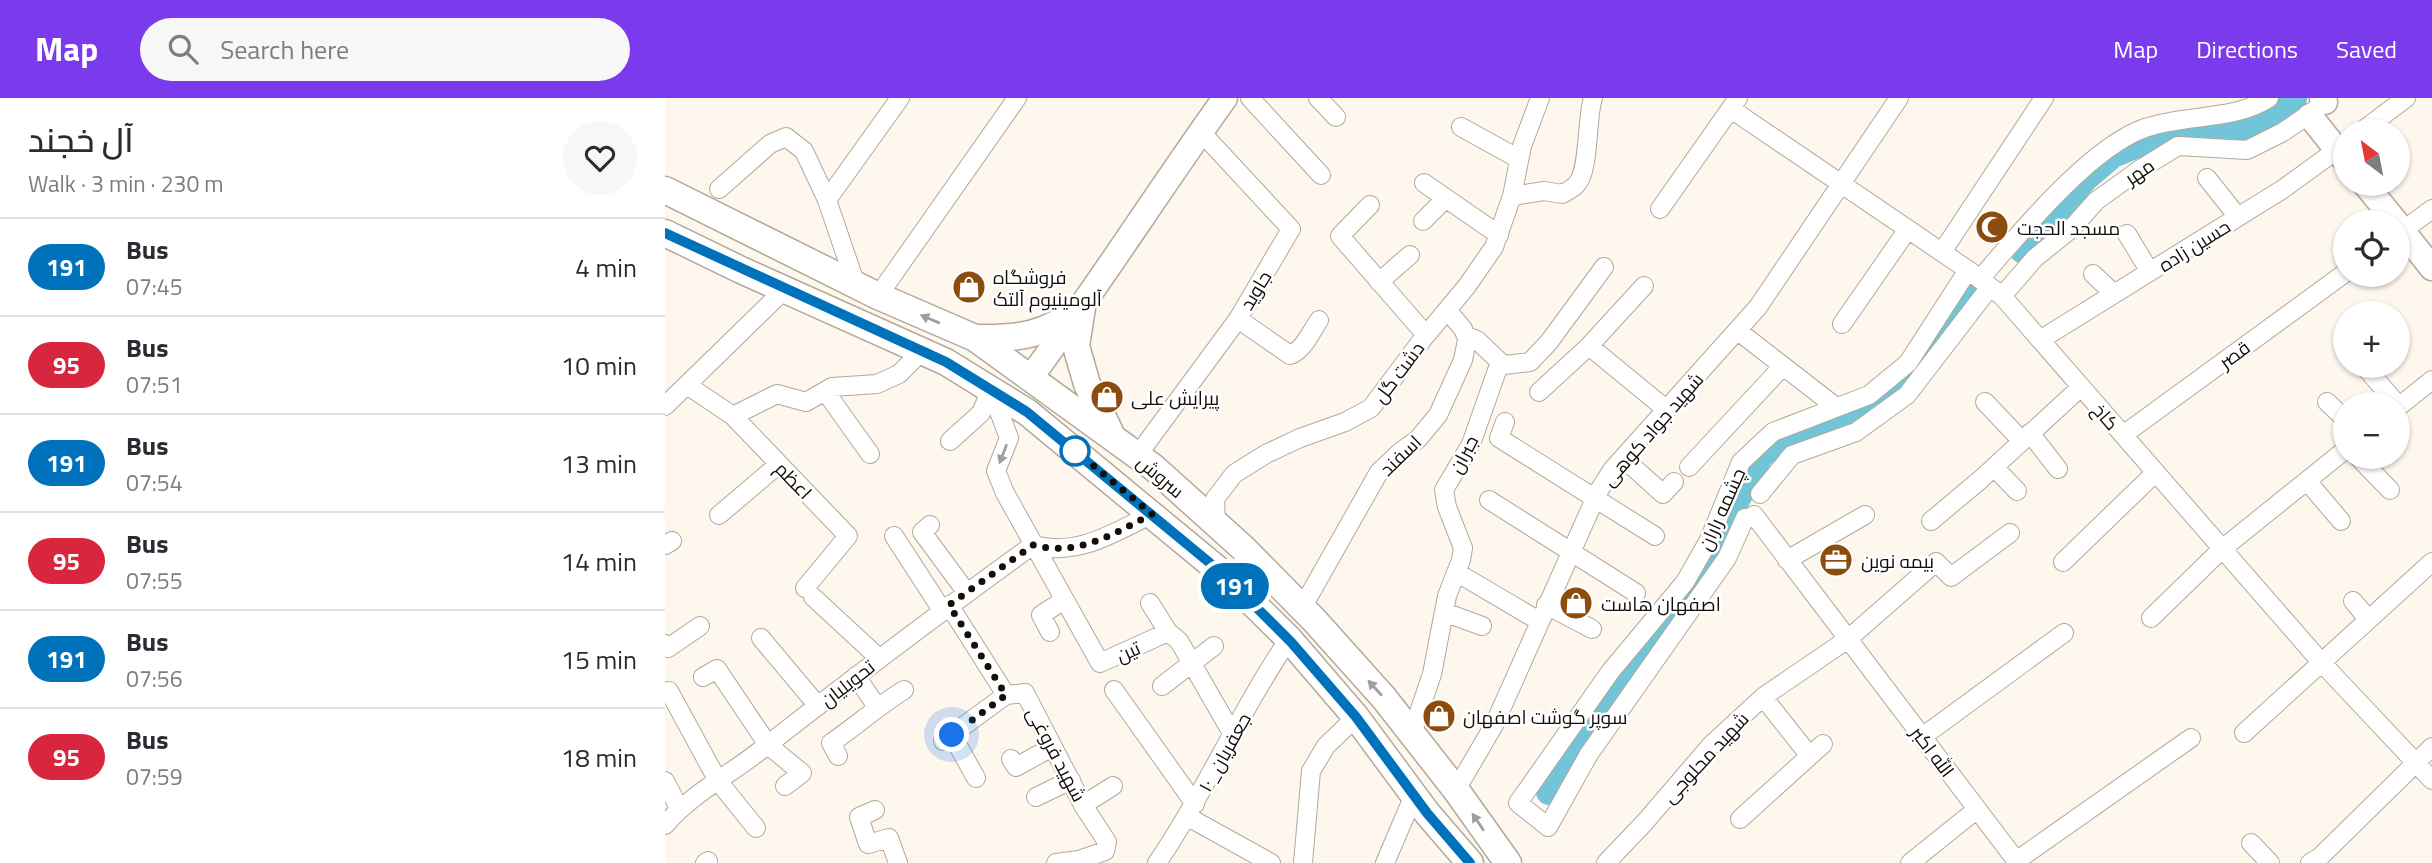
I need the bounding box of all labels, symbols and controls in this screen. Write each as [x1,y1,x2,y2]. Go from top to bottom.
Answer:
search box [140,18,630,81]
text: Map [35,24,98,74]
icon: search [164,30,202,68]
text: Search here [220,30,349,69]
text: Map [2113,31,2158,67]
text: Directions [2196,31,2298,67]
text: Saved [2336,31,2397,67]
text: آل خجند [28,115,133,165]
north arrow [2333,119,2410,196]
map controls [2333,119,2410,469]
button: heart [563,121,637,195]
street label: مهر [2117,150,2160,192]
text: Walk · 3 min · 230 m [28,166,224,201]
mosque icon: مسجد الحجت [1973,208,2011,246]
button: locate [2333,210,2410,287]
street label: حسین زاده [2152,211,2236,279]
place label: مسجد الحجت [2017,213,2120,242]
text: Bus [126,230,168,269]
text: 4 min [575,248,637,287]
text: 191 [46,249,87,285]
place label: فروشگاه آلومینیوم آلتک [993,262,1102,313]
street label: جاوید [1232,265,1278,315]
shop icon: فروشگاه آلومینیوم آلتک [950,268,988,306]
text: 07:45 [126,269,183,304]
button: + [2333,301,2410,378]
one-way arrow [919,313,940,324]
text: Bus [126,328,168,367]
street label: قصر [2211,333,2256,376]
street label: دشت گل [1365,335,1431,409]
text: 10 min [561,346,637,385]
text: 95 [53,347,80,383]
street label: شهید جواد کوهی [1594,366,1710,492]
text: 07:51 [126,367,183,402]
shop icon: پیرایش علی [1088,378,1126,416]
place label: پیرایش علی [1131,383,1219,412]
button: − [2333,392,2410,469]
street label: کاخ [2086,396,2126,436]
text: Bus [126,426,168,465]
street label: اسفند [1372,428,1428,482]
street label: جبران [1441,430,1485,478]
unlabelled marker [1060,436,1090,466]
text: 13 min [561,444,637,483]
one-way arrow [997,444,1008,465]
text: 191 [46,445,87,481]
street label: سروش [1131,447,1191,505]
street label: اعظم [769,454,819,506]
street label: چشمه راران [1690,463,1752,555]
text: 07:54 [126,465,183,500]
text: Bus [126,524,168,563]
office icon: بیمه نوین [1817,541,1855,579]
text: 14 min [561,542,637,581]
text: 95 [53,543,80,579]
place label: بیمه نوین [1861,546,1934,575]
text: 07:55 [126,563,183,598]
line badge: 191 [1195,563,1275,609]
text: 191 [1215,568,1255,604]
shop icon: اصفهان هاست [1557,584,1595,622]
place label: اصفهان هاست [1601,589,1721,618]
text: Bus [126,622,168,661]
street label: تین [1111,633,1145,669]
text: 15 min [561,640,637,679]
text: 191 [46,641,87,677]
street label: تحویلیان [814,652,880,714]
text: 07:56 [126,661,183,696]
one-way arrow [1368,680,1384,697]
shop icon: سوپر گوشت اصفهان [1420,697,1458,735]
street label: شهید فروغی [1020,701,1094,807]
place label: سوپر گوشت اصفهان [1463,702,1628,731]
street label: شهید محلوجی [1655,705,1755,809]
street label: ۱۰_جعفریان [1190,707,1258,797]
your location [934,717,969,752]
street label: الله اکبر [1903,718,1962,783]
text: Bus [126,720,168,759]
text: 18 min [561,738,637,777]
text: 95 [53,739,80,775]
text: 07:59 [126,759,183,794]
one-way arrow [1471,813,1485,831]

